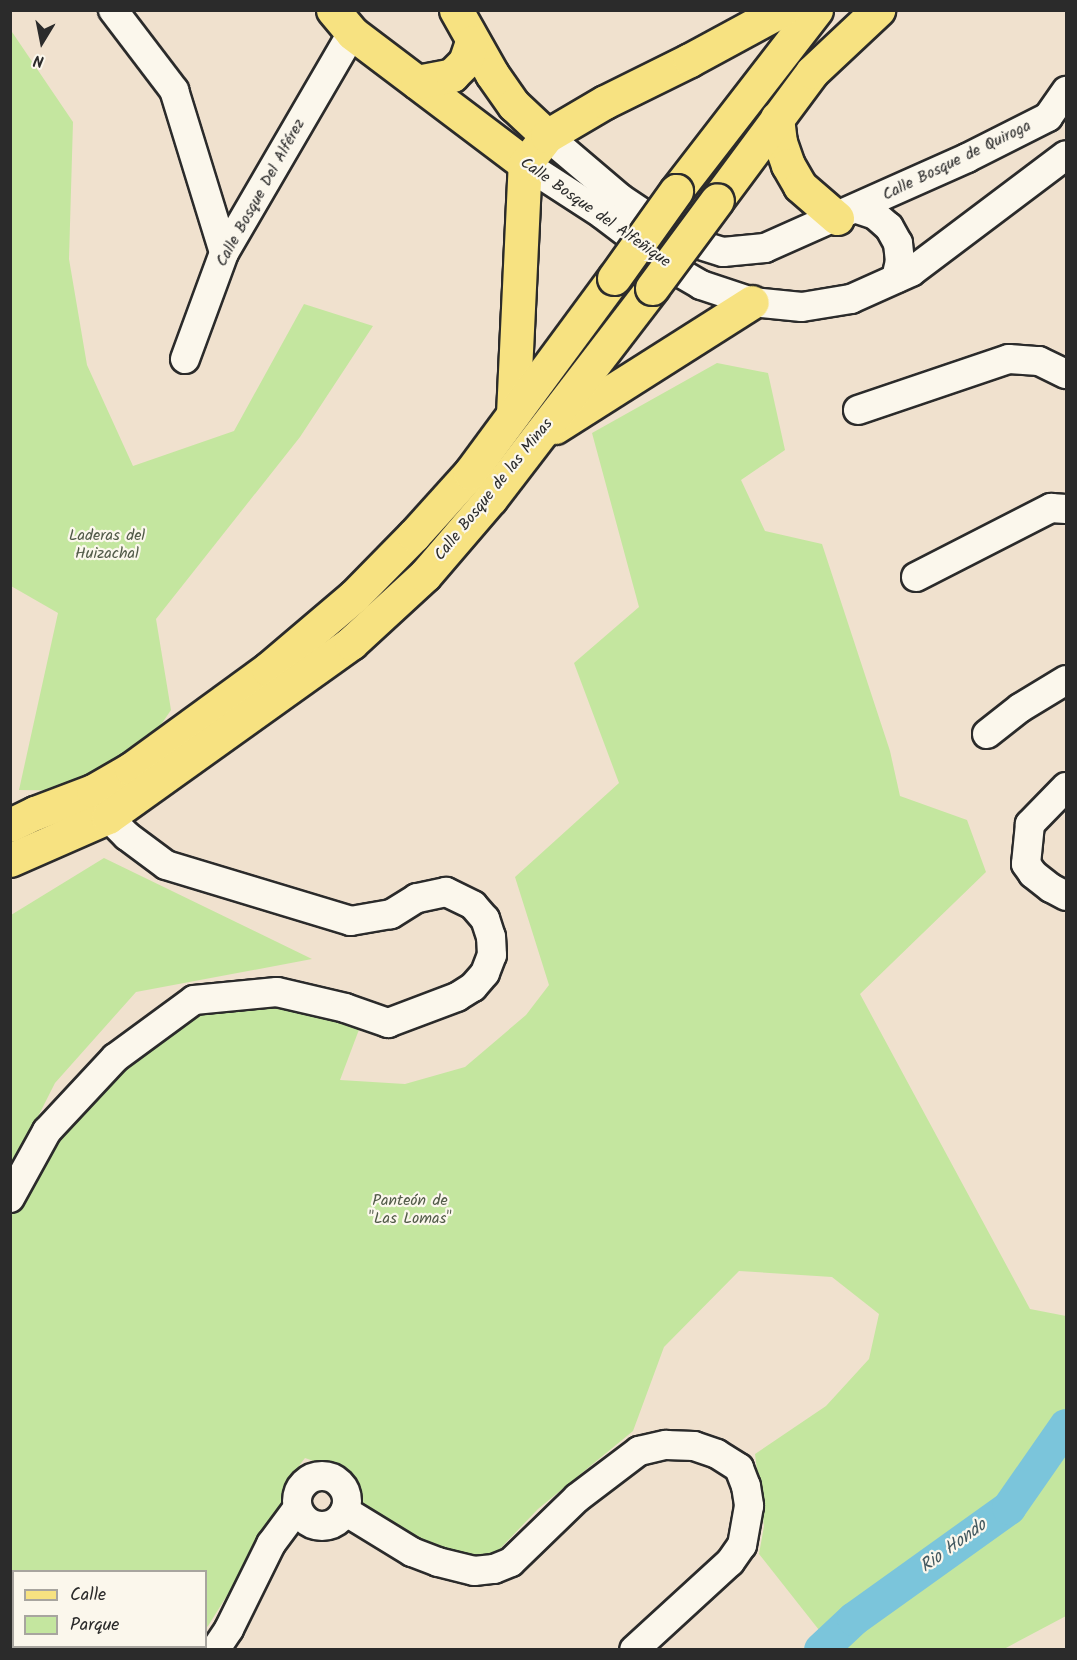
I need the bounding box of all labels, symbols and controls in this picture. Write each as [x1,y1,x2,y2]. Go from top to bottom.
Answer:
north arrow [12,12,72,72]
text: N [32,47,46,73]
street label: Calle Bosque Del Alférez [212,116,310,270]
street label: Calle Bosque de Quiroga [880,117,1034,205]
street label: Calle Bosque del Alfeñique [516,154,674,272]
street label: Calle Bosque de las Minas [431,415,557,565]
park label: Laderas del Huizachal [69,526,145,564]
park label: Panteón de "Las Lomas" [368,1191,452,1229]
water label: Rio Hondo [916,1516,992,1578]
legend [12,1570,207,1648]
text: Calle [70,1581,106,1610]
text: Parque [70,1611,119,1640]

